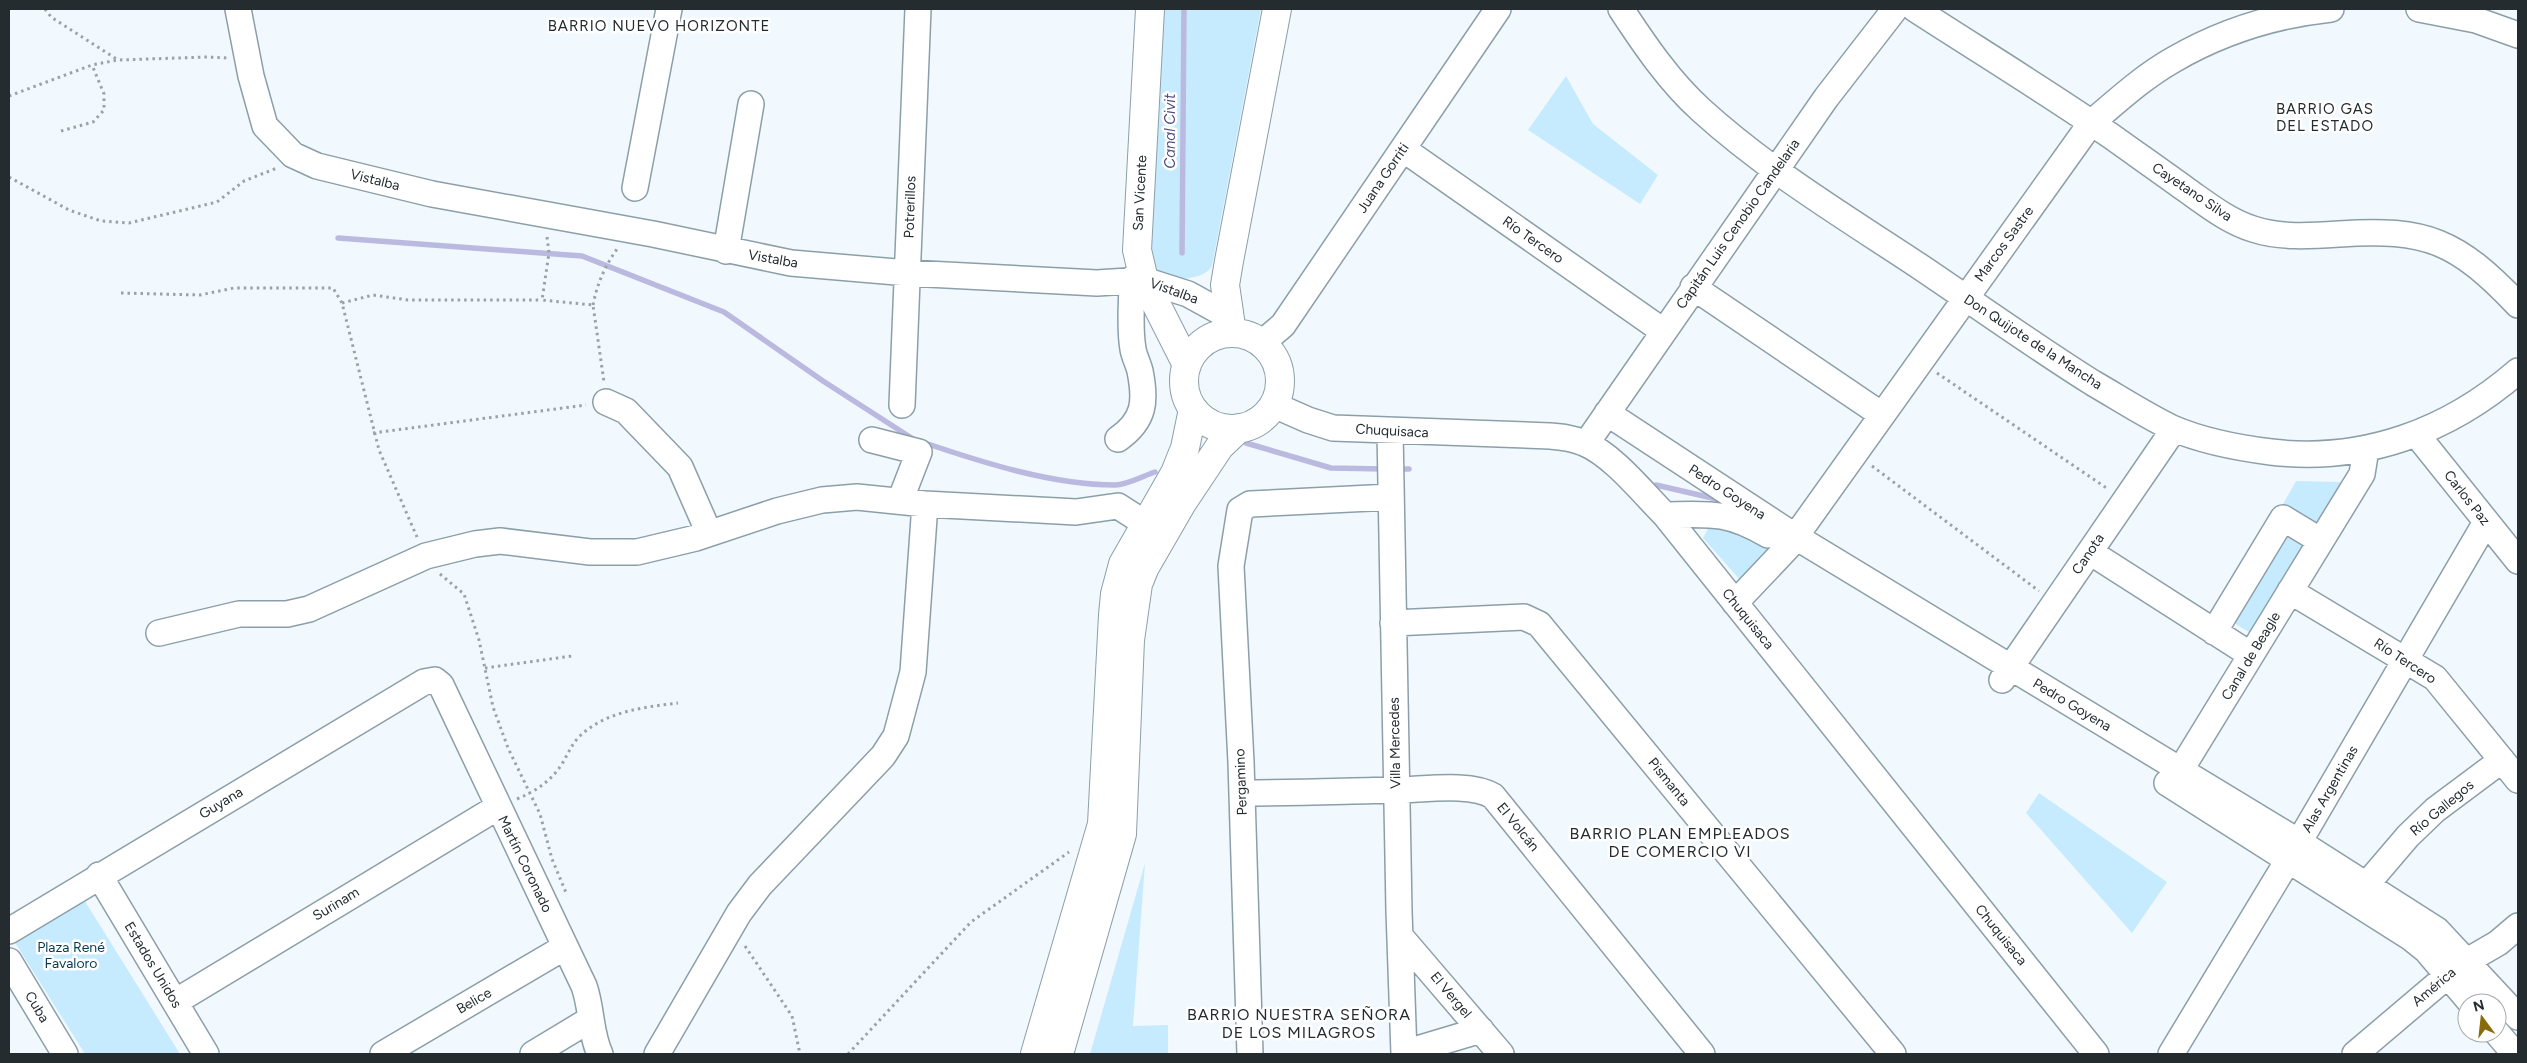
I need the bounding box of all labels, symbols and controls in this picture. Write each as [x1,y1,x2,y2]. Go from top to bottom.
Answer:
district label: BARRIO NUEVO HORIZONTE [548,17,770,35]
water label: Canal Civit [1161,93,1179,169]
district label: BARRIO GAS DEL ESTADO [2276,100,2374,135]
street label: Capitán Luis Cenobio Candelaria [1673,136,1803,312]
street label: Juana Gorriti [1353,140,1413,216]
street label: San Vicente [1130,154,1150,231]
street label: Cayetano Silva [2149,159,2235,225]
street label: Vistalba [349,166,401,194]
street label: Potrerillos [900,175,920,239]
street label: Marcos Sastre [1971,203,2037,285]
street label: Río Tercero [1499,213,1567,267]
street label: Vistalba [747,246,799,272]
street label: Vistalba [1147,274,1201,308]
street label: Don Quijote de la Mancha [1961,291,2105,393]
street label: Chuquisaca [1355,421,1429,441]
street label: Pedro Goyena [1685,461,1769,523]
street label: Carlos Paz [2440,467,2494,529]
street label: Canota [2068,530,2108,578]
street label: Chuquisaca [1718,585,1778,653]
street label: Canal de Beagle [2218,608,2284,703]
street label: Río Tercero [2371,635,2439,687]
street label: Pedro Goyena [2030,675,2114,735]
street label: Villa Mercedes [1386,697,1404,789]
street label: Alas Argentinas [2298,742,2362,836]
street label: Pergamino [1231,748,1251,816]
street label: Pismanta [1644,754,1694,810]
street label: Río Gallegos [2407,776,2477,840]
street label: Guyana [196,783,246,823]
street label: El Volcán [1493,799,1543,855]
street label: Martín Coronado [494,813,556,915]
district label: BARRIO PLAN EMPLEADOS DE COMERCIO VI [1569,824,1791,861]
street label: Surinam [310,883,362,924]
street label: Chuquisaca [1971,901,2031,969]
street label: Estados Unidos [121,919,185,1011]
park label: Plaza René Favaloro [37,939,105,972]
street label: América [2409,964,2459,1010]
street label: El Vergel [1427,968,1475,1022]
street label: Belice [453,984,495,1018]
street label: Cuba [21,988,53,1026]
north arrow [2457,993,2507,1043]
text: N [2471,996,2486,1016]
district label: BARRIO NUESTRA SEÑORA DE LOS MILAGROS [1187,1005,1411,1042]

